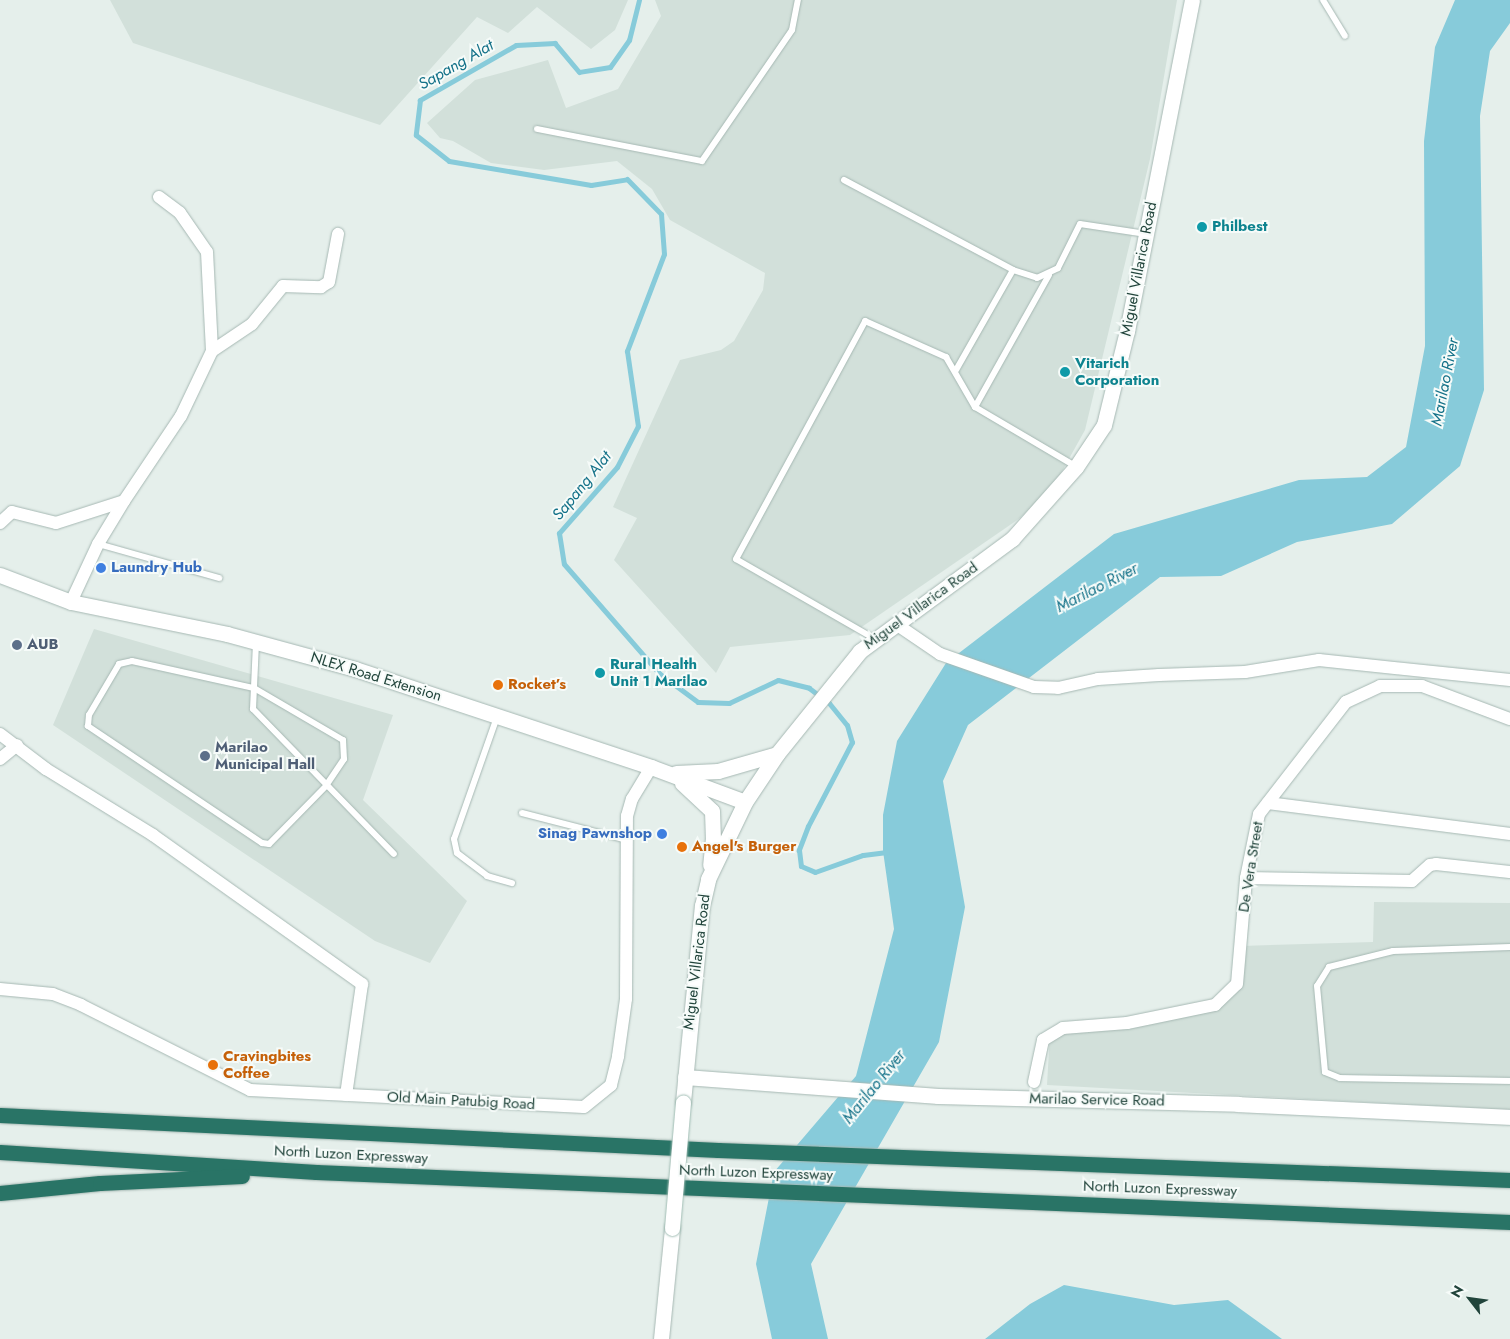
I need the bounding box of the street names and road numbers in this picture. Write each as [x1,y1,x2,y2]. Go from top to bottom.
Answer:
street label: Miguel Villarica Road [1117,200,1161,338]
street label: Miguel Villarica Road [861,559,981,653]
street label: NLEX Road Extension [308,649,444,705]
street label: De Vera Street [1235,820,1267,914]
street label: Miguel Villarica Road [680,893,714,1031]
street label: Old Main Patubig Road [386,1088,536,1114]
street label: Marilao Service Road [1029,1090,1165,1110]
street label: North Luzon Expressway [274,1142,428,1168]
street label: North Luzon Expressway [679,1161,833,1185]
street label: North Luzon Expressway [1083,1177,1237,1201]

